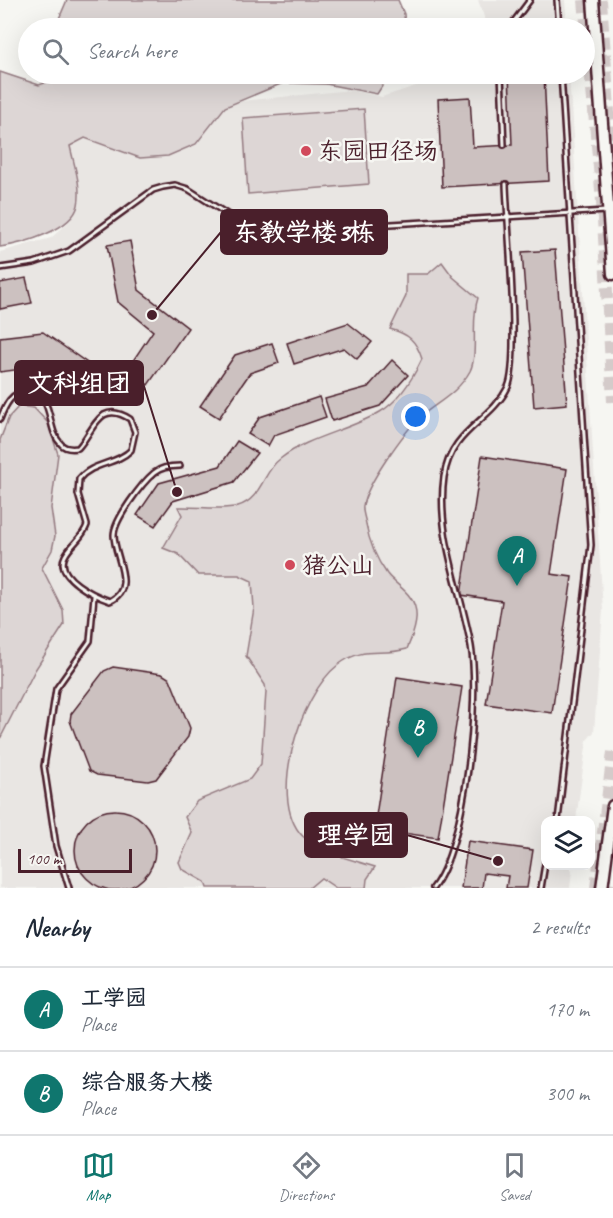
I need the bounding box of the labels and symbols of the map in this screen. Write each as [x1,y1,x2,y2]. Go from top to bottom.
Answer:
place label: 东园田径场 [318,136,438,166]
marker: 东园田径场 [299,144,313,158]
callout: 东教学楼3栋 [221,210,387,254]
text: 东教学楼3栋 [233,216,375,249]
callout: 文科组团 [15,361,143,405]
text: 文科组团 [27,367,131,400]
your location [401,402,430,431]
pin: A [498,536,536,586]
place label: 猪公山 [302,550,374,580]
marker: 猪公山 [283,558,297,572]
pin: B [398,708,438,758]
callout: 理学园 [305,813,407,857]
text: 理学园 [317,819,395,852]
scale bar [18,846,132,874]

